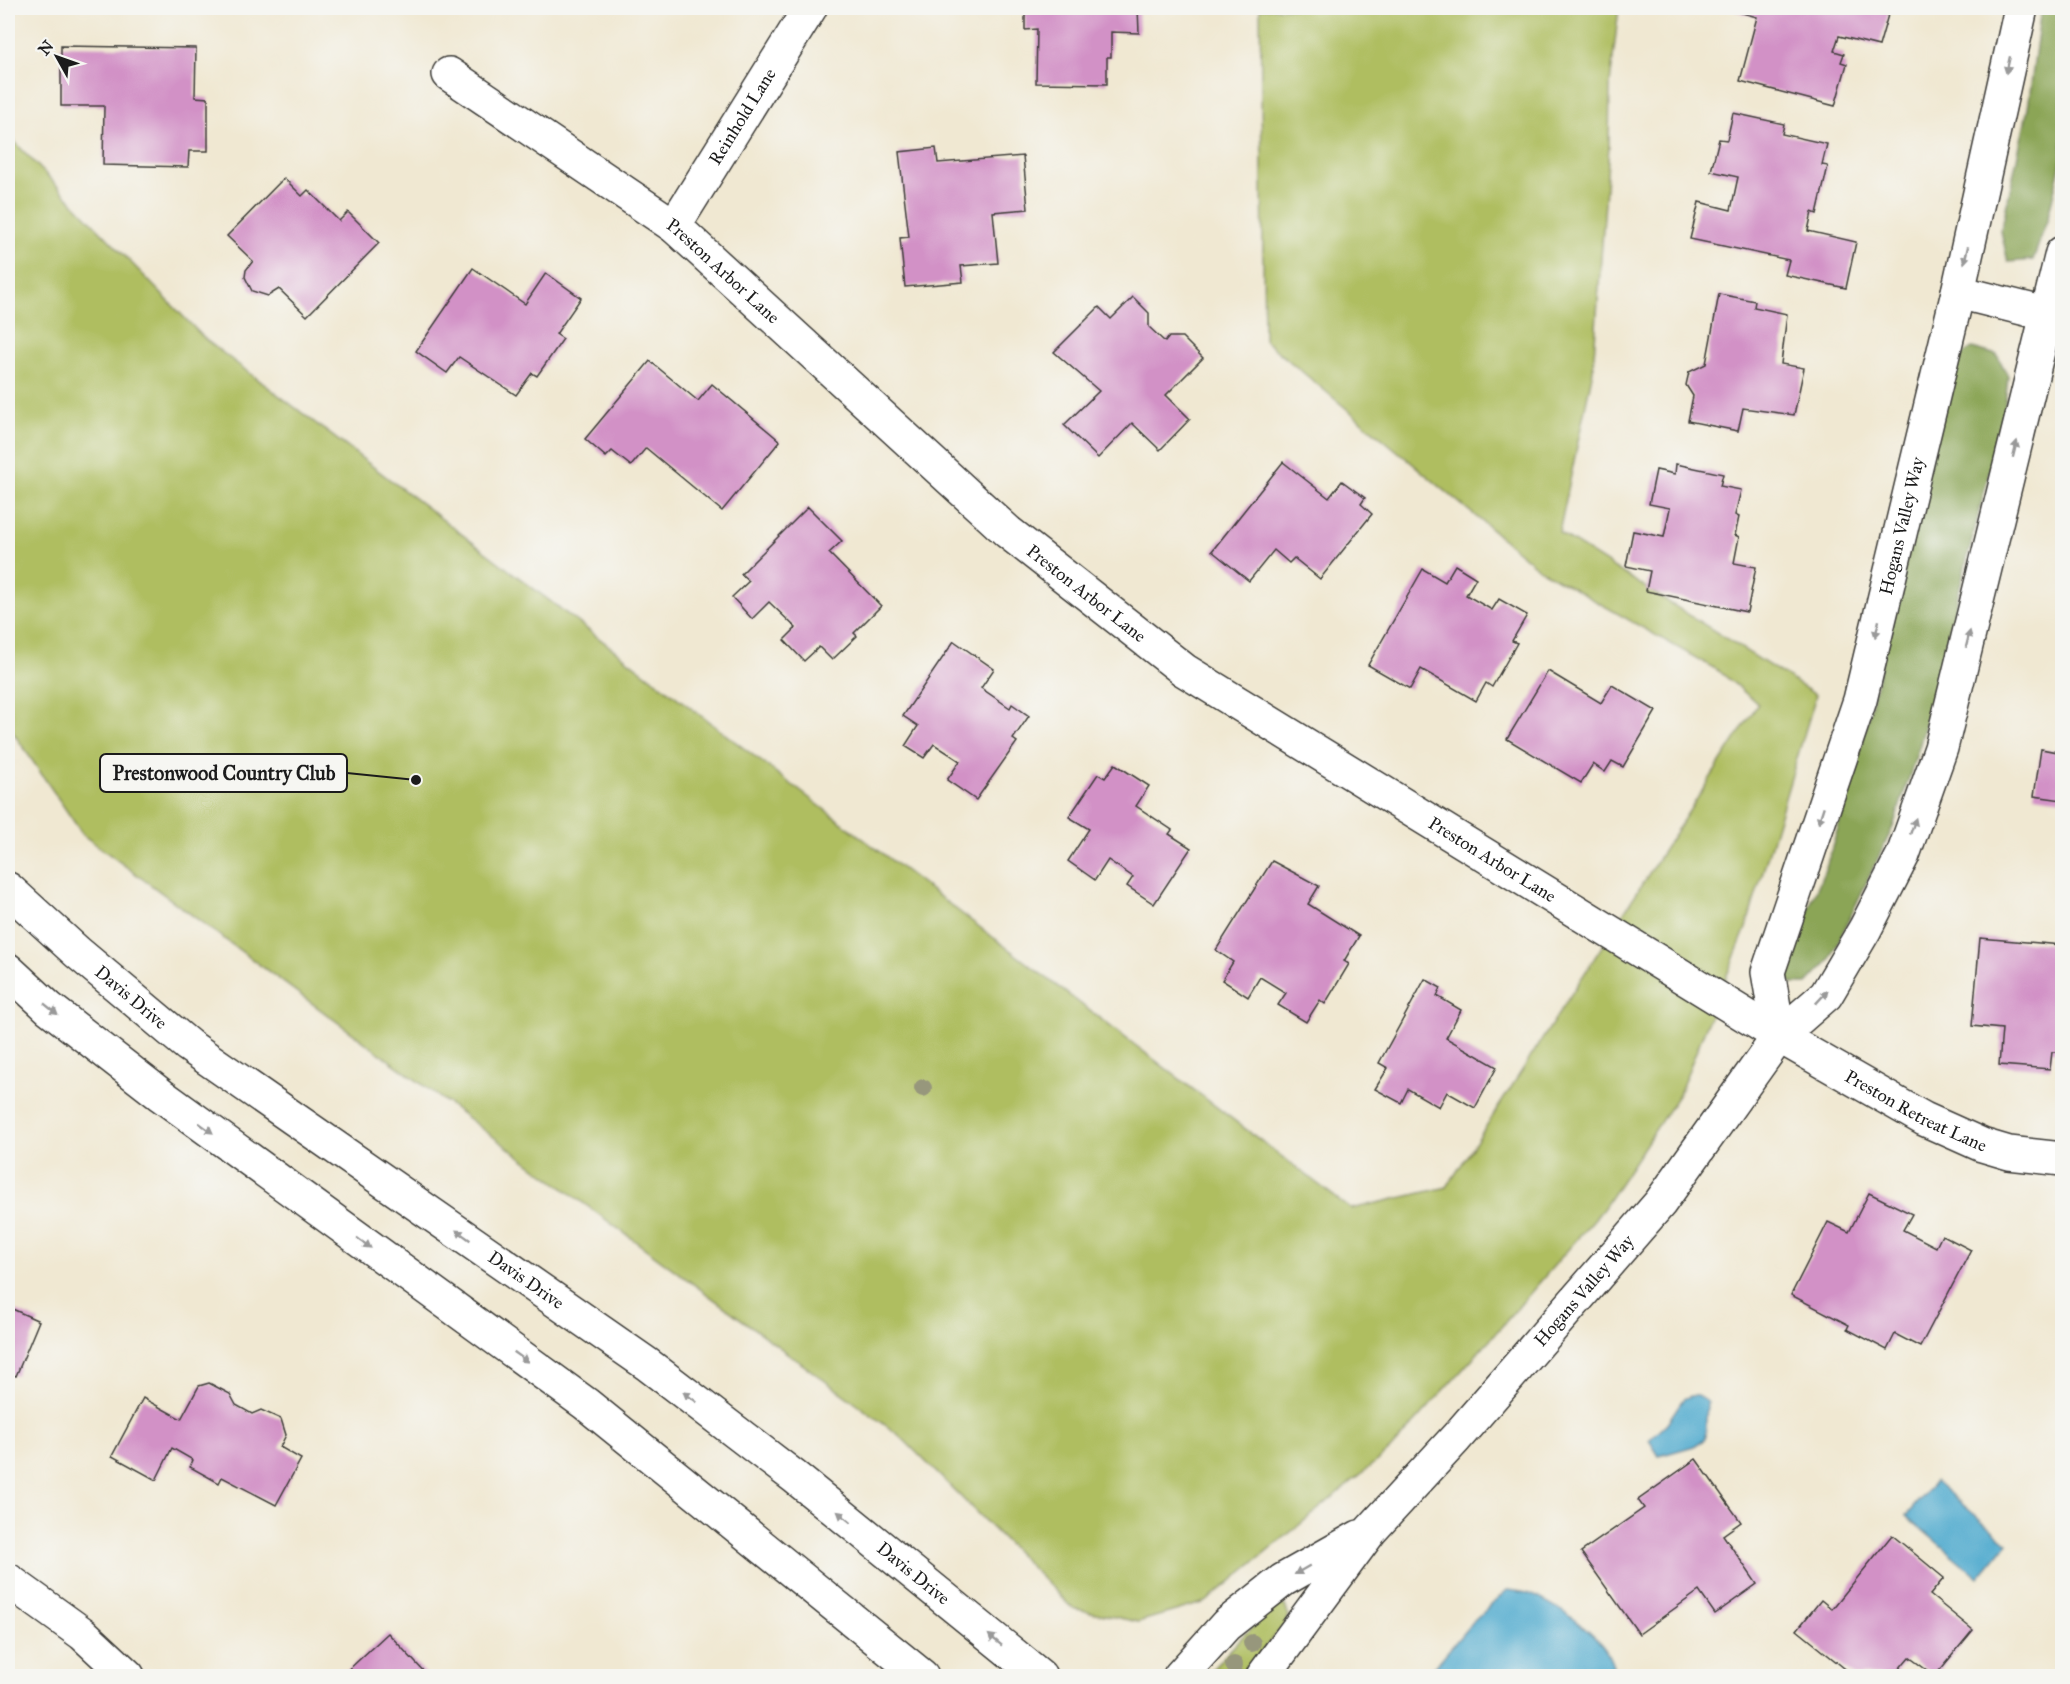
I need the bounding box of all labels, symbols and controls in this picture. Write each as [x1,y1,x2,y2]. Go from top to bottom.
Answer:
north arrow [27,27,87,87]
text: N [34,36,58,59]
one-way arrow [2003,55,2012,74]
street label: Reinhold Lane [704,64,781,169]
street label: Preston Arbor Lane [663,213,784,328]
one-way arrow [1960,246,1970,264]
one-way arrow [2011,440,2021,459]
street label: Hogans Valley Way [1875,454,1929,597]
street label: Preston Arbor Lane [1022,540,1150,647]
one-way arrow [1871,619,1881,638]
one-way arrow [1964,629,1973,647]
callout: Prestonwood Country Club [100,754,347,792]
text: Prestonwood Country Club [113,761,336,786]
one-way arrow [1816,806,1826,824]
street label: Preston Arbor Lane [1424,812,1560,907]
one-way arrow [1909,817,1919,835]
street label: Davis Drive [91,961,172,1034]
one-way arrow [1815,990,1828,1005]
one-way arrow [43,1003,59,1016]
street label: Preston Retreat Lane [1841,1065,1989,1157]
one-way arrow [197,1122,213,1134]
one-way arrow [455,1229,471,1241]
street label: Hogans Valley Way [1529,1230,1639,1351]
one-way arrow [356,1236,371,1248]
street label: Davis Drive [484,1246,568,1314]
one-way arrow [513,1351,529,1363]
one-way arrow [682,1391,698,1403]
one-way arrow [836,1511,851,1523]
street label: Davis Drive [873,1537,954,1609]
one-way arrow [1294,1564,1310,1575]
one-way arrow [987,1633,1003,1646]

